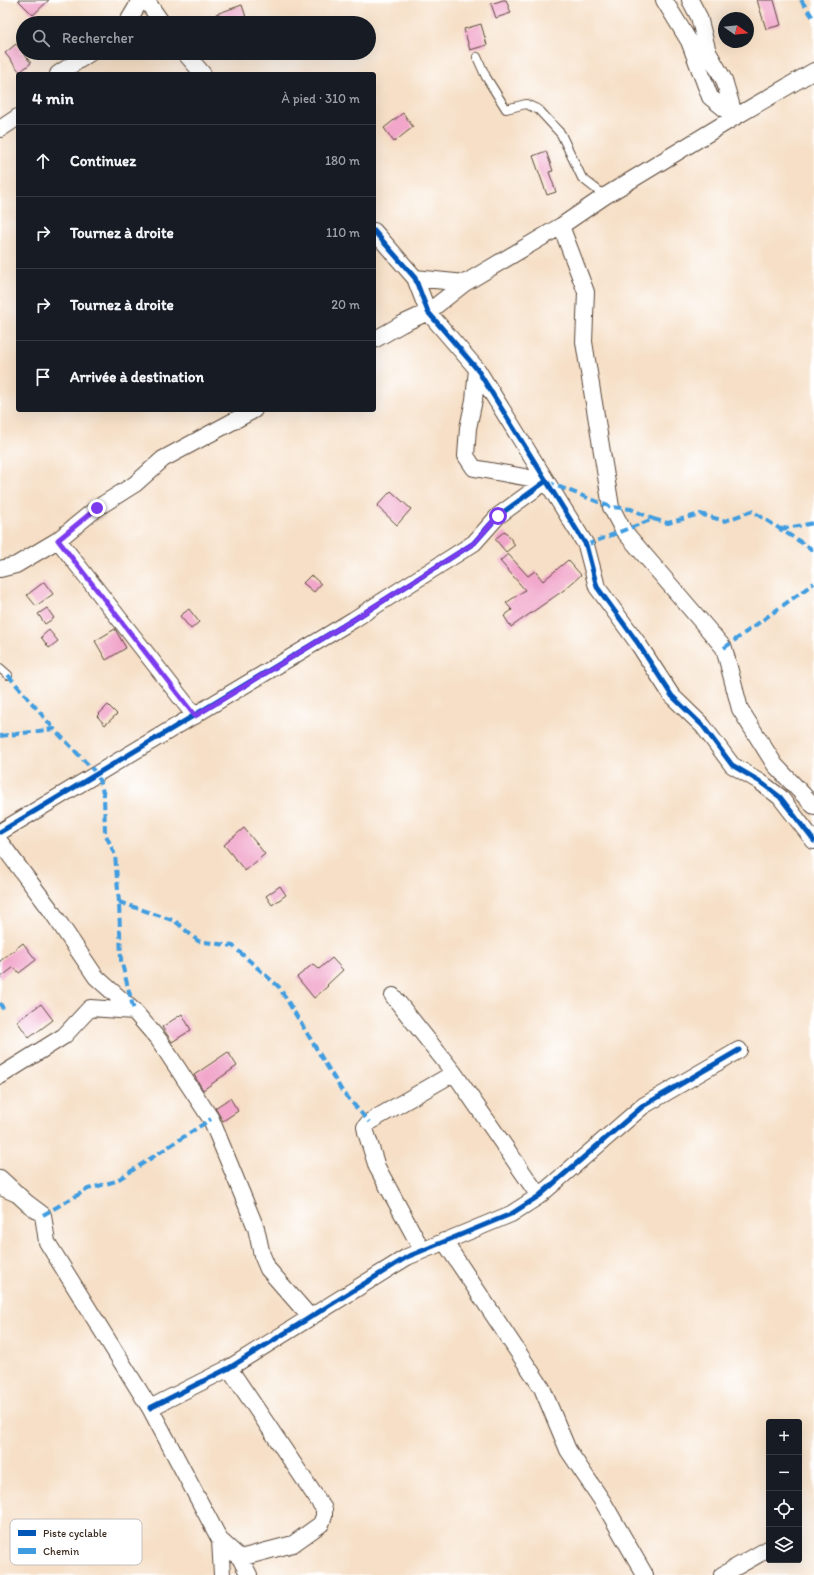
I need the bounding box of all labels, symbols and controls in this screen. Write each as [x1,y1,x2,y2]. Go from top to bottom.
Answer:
north arrow [718,12,754,48]
search box [16,16,376,60]
icon: search [30,27,52,49]
text: Rechercher [62,29,134,47]
text: 4 min [32,88,74,108]
text: À pied · 310 m [281,91,360,106]
icon: ahead [32,150,54,172]
text: Continuez [70,152,136,170]
text: 180 m [325,153,360,168]
icon: right [32,222,54,244]
text: Tournez à droite [70,224,174,242]
text: 110 m [326,225,360,240]
icon: right [32,294,54,316]
text: Tournez à droite [70,296,174,314]
text: 20 m [331,297,360,312]
icon: arrive [32,366,54,388]
text: Arrivée à destination [70,368,204,386]
route end [88,499,106,517]
route start [489,507,507,525]
map controls [766,1419,802,1563]
button: + [766,1419,802,1455]
button: − [766,1455,802,1491]
button: locate [766,1491,802,1527]
legend [10,1519,142,1565]
text: Piste cyclable [43,1527,107,1540]
button: layers [766,1527,802,1563]
text: Chemin [43,1545,80,1558]

